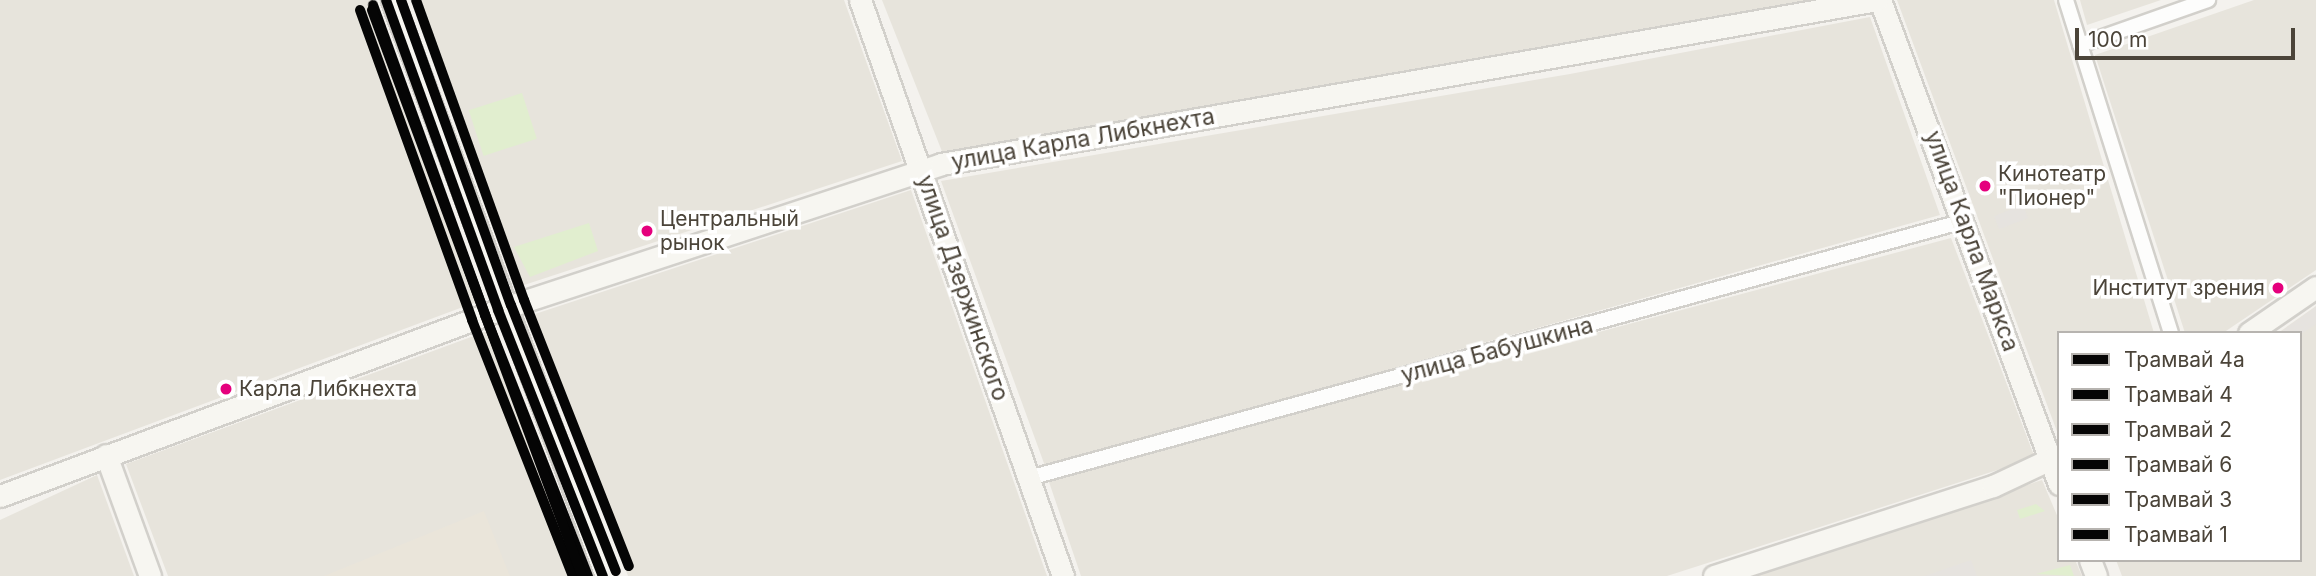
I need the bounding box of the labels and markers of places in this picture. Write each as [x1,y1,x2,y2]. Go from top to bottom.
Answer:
place label: Кинотеатр "Пионер" [1998,161,2106,211]
marker: Кинотеатр "Пионер" [1978,179,1992,193]
place label: Центральный рынок [660,206,799,256]
marker: Центральный рынок [640,224,654,238]
place label: Институт зрения [2092,275,2265,301]
marker: Институт зрения [2271,281,2285,295]
place label: Карла Либкнехта [239,376,417,402]
marker: Карла Либкнехта [219,382,233,396]

